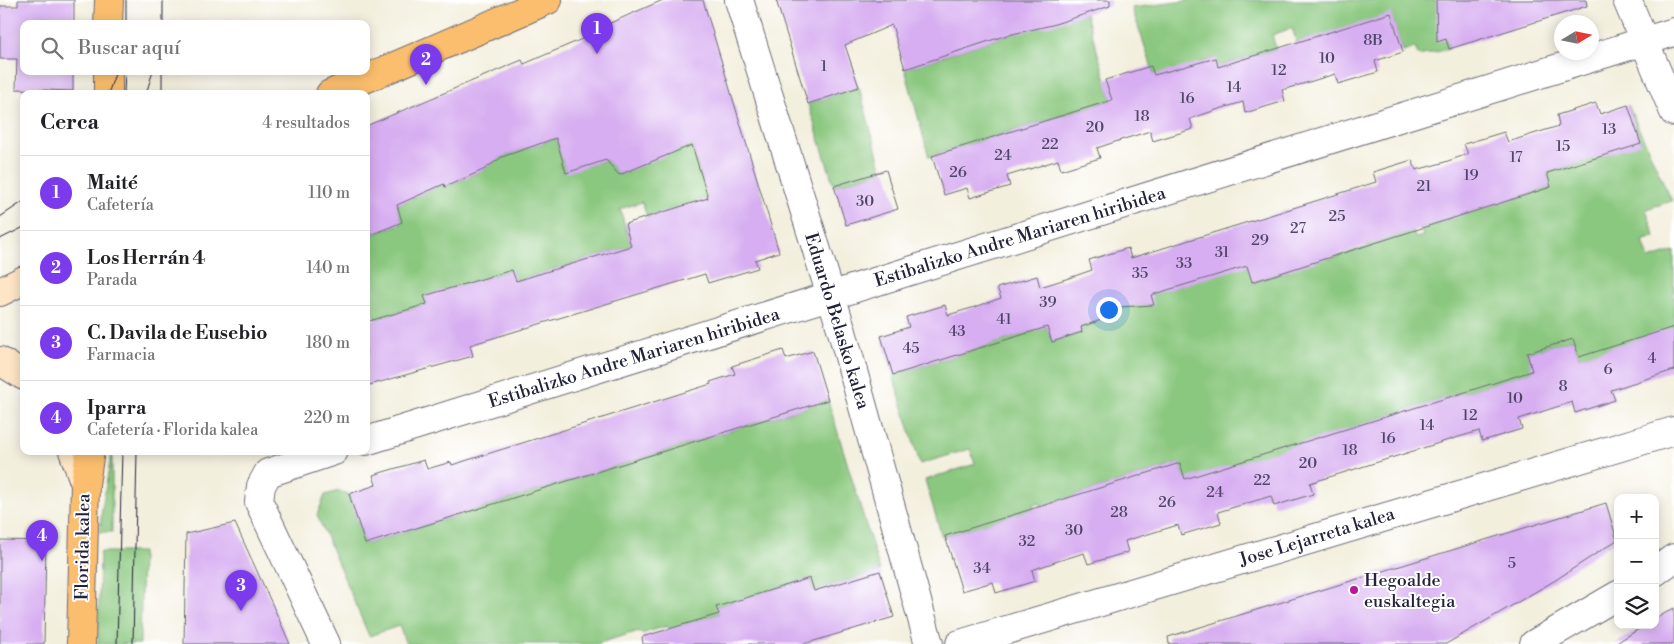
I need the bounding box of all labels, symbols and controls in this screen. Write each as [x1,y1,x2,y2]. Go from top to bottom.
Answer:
pin: 1 [581,13,613,54]
north arrow [1554,15,1599,60]
search box [20,20,370,75]
house number: 8B [1363,31,1383,50]
icon: search [38,34,66,62]
text: Buscar aquí [78,36,180,60]
pin: 2 [410,44,442,85]
house number: 10 [1319,49,1335,68]
house number: 1 [821,57,828,76]
house number: 12 [1271,61,1287,80]
house number: 14 [1227,78,1241,97]
house number: 16 [1179,89,1195,108]
house number: 18 [1134,107,1150,126]
text: Cerca [40,110,99,136]
text: 4 resultados [262,113,350,133]
house number: 20 [1086,118,1104,137]
house number: 13 [1602,120,1616,139]
house number: 22 [1041,135,1059,154]
house number: 15 [1556,137,1570,156]
house number: 24 [994,146,1012,165]
house number: 17 [1509,148,1523,167]
house number: 26 [949,163,967,182]
house number: 19 [1463,166,1479,185]
text: Maité [87,171,138,195]
house number: 21 [1416,177,1432,196]
street label: Estibalizko Andre Mariaren hiribidea [872,181,1169,292]
text: 1 [52,183,60,203]
text: 110 m [308,183,350,203]
house number: 30 [856,192,874,211]
text: Cafetería [87,195,154,215]
house number: 25 [1329,207,1345,226]
house number: 27 [1290,219,1306,238]
street label: Eduardo Belasko kalea [799,230,875,413]
house number: 29 [1251,231,1269,250]
house number: 31 [1215,243,1230,262]
text: Los Herrán 4 [87,246,205,270]
house number: 33 [1176,254,1192,273]
text: 2 [51,258,61,278]
text: 140 m [306,258,350,278]
house number: 35 [1132,264,1148,283]
text: Parada [87,270,137,290]
house number: 39 [1039,293,1057,312]
your location [1096,297,1122,323]
street label: Estibalizko Andre Mariaren hiribidea [486,302,783,413]
house number: 41 [996,310,1012,329]
text: C. Davila de Eusebio [87,321,267,345]
house number: 43 [948,322,966,341]
text: 3 [51,333,61,353]
text: 180 m [306,333,350,353]
house number: 45 [902,339,920,358]
text: Farmacia [87,345,155,365]
house number: 4 [1648,349,1657,368]
house number: 6 [1603,360,1613,379]
house number: 8 [1558,377,1568,396]
house number: 10 [1507,389,1523,408]
text: Iparra [87,396,146,420]
house number: 12 [1462,406,1478,425]
text: 4 [51,408,61,428]
text: 220 m [304,408,350,428]
house number: 14 [1420,416,1434,435]
text: Cafetería · Florida kalea [87,420,258,440]
house number: 16 [1380,429,1396,448]
house number: 18 [1342,441,1358,460]
house number: 20 [1299,454,1317,473]
house number: 22 [1253,471,1271,490]
house number: 24 [1206,483,1224,502]
street label: Florida kalea [71,492,95,601]
house number: 26 [1158,493,1176,512]
map controls [1614,494,1659,629]
button: + [1614,494,1659,539]
street label: Jose Lejarreta kalea [1235,502,1398,572]
house number: 28 [1110,503,1128,522]
pin: 4 [26,520,58,561]
house number: 30 [1065,521,1083,540]
house number: 32 [1019,532,1035,551]
button: − [1614,539,1659,584]
house number: 5 [1508,554,1516,573]
house number: 34 [973,559,991,578]
place label: Hegoalde euskaltegia [1364,569,1456,613]
pin: 3 [225,570,257,611]
marker: Hegoalde euskaltegia [1348,584,1360,596]
button: layers [1614,584,1659,629]

